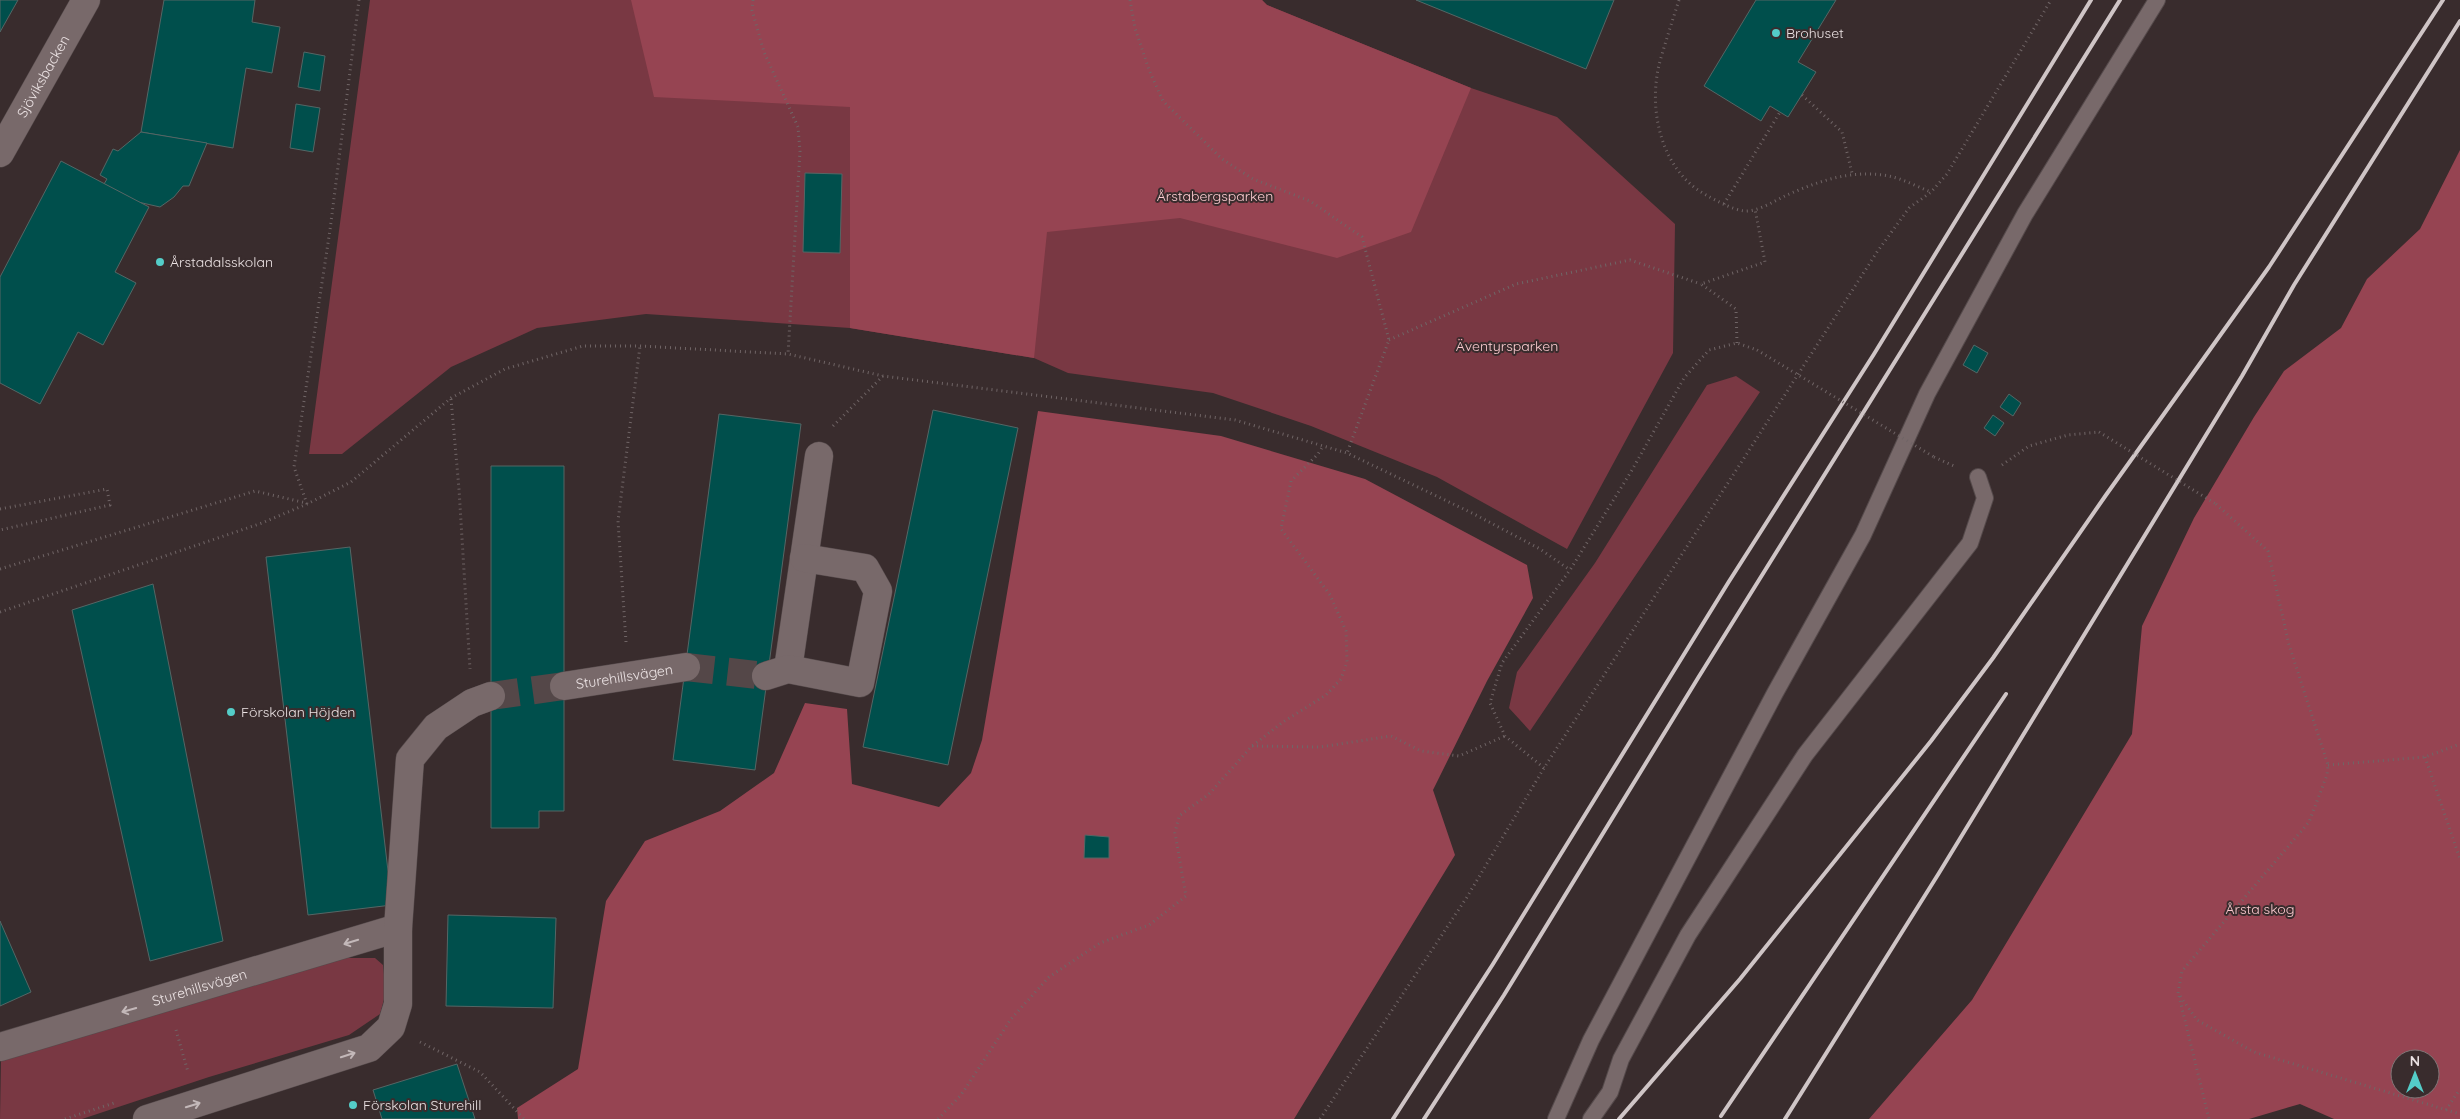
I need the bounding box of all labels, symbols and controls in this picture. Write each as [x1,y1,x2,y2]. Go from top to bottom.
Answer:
place label: Brohuset [1786,24,1844,42]
marker: Brohuset [1770,27,1782,39]
street label: Sjöviksbacken [13,32,73,121]
park label: Årstabergsparken [1157,187,1273,205]
place label: Årstadalsskolan [170,253,273,271]
marker: Årstadalsskolan [154,256,166,268]
park label: Äventyrsparken [1456,337,1558,355]
street label: Sturehillsvägen [574,660,674,693]
place label: Förskolan Höjden [241,703,355,721]
marker: Förskolan Höjden [225,706,237,718]
park label: Årsta skog [2225,900,2295,918]
one-way arrow [343,937,359,947]
street label: Sturehillsvägen [150,965,249,1010]
one-way arrow [121,1005,137,1015]
one-way arrow [340,1049,356,1059]
north arrow [2390,1049,2440,1099]
text: N [2410,1052,2420,1070]
place label: Förskolan Sturehill [363,1096,482,1114]
one-way arrow [185,1099,201,1109]
marker: Förskolan Sturehill [347,1099,359,1111]

